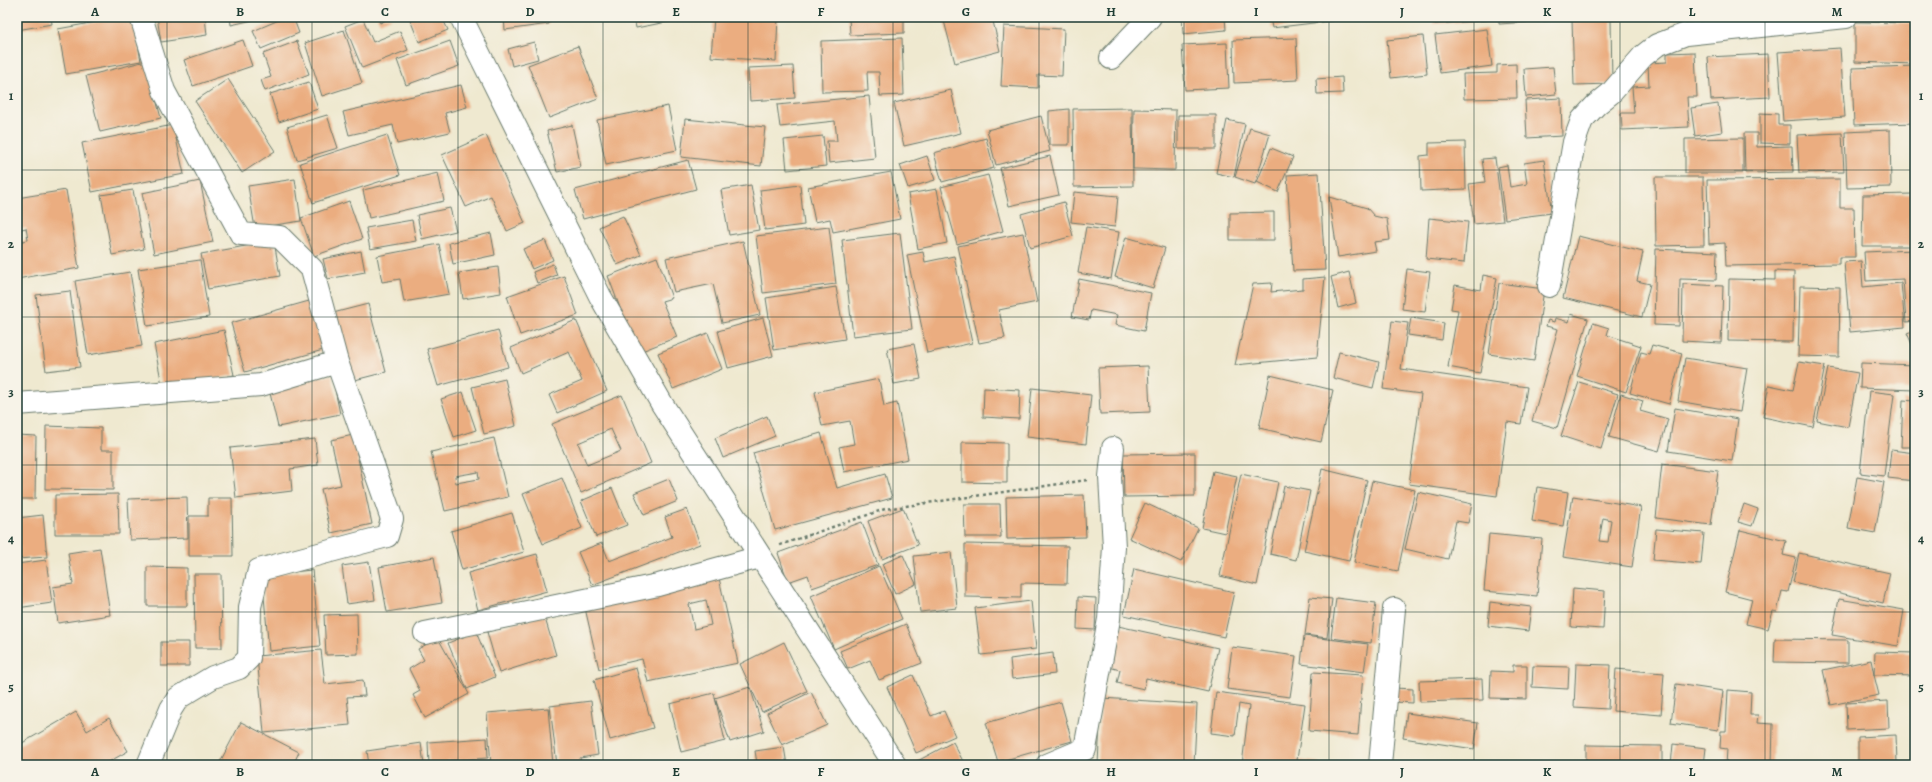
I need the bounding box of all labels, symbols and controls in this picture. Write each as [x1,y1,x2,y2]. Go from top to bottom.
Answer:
text: A [90,3,100,20]
text: B [236,3,244,20]
text: C [381,3,389,20]
text: D [525,3,535,20]
text: E [672,3,680,20]
text: F [818,3,825,20]
text: G [962,3,970,20]
text: H [1106,3,1116,20]
text: I [1254,3,1259,20]
text: J [1400,3,1404,20]
text: K [1543,3,1552,20]
text: L [1689,3,1696,20]
text: M [1832,3,1843,20]
text: 1 [9,87,14,104]
text: 1 [1919,87,1924,104]
text: 2 [8,235,15,252]
text: 2 [1918,235,1925,252]
text: 3 [8,383,14,400]
text: 3 [1918,383,1924,400]
text: 4 [8,530,14,547]
text: 4 [1918,530,1924,547]
text: 5 [8,678,14,695]
text: 5 [1918,678,1924,695]
text: A [90,763,100,780]
text: B [236,763,244,780]
text: C [381,763,389,780]
text: D [525,763,535,780]
text: E [672,763,680,780]
text: F [818,763,825,780]
text: G [962,763,970,780]
text: H [1106,763,1116,780]
text: I [1254,763,1259,780]
text: J [1400,763,1404,780]
text: K [1543,763,1552,780]
text: L [1689,763,1696,780]
text: M [1832,763,1843,780]

